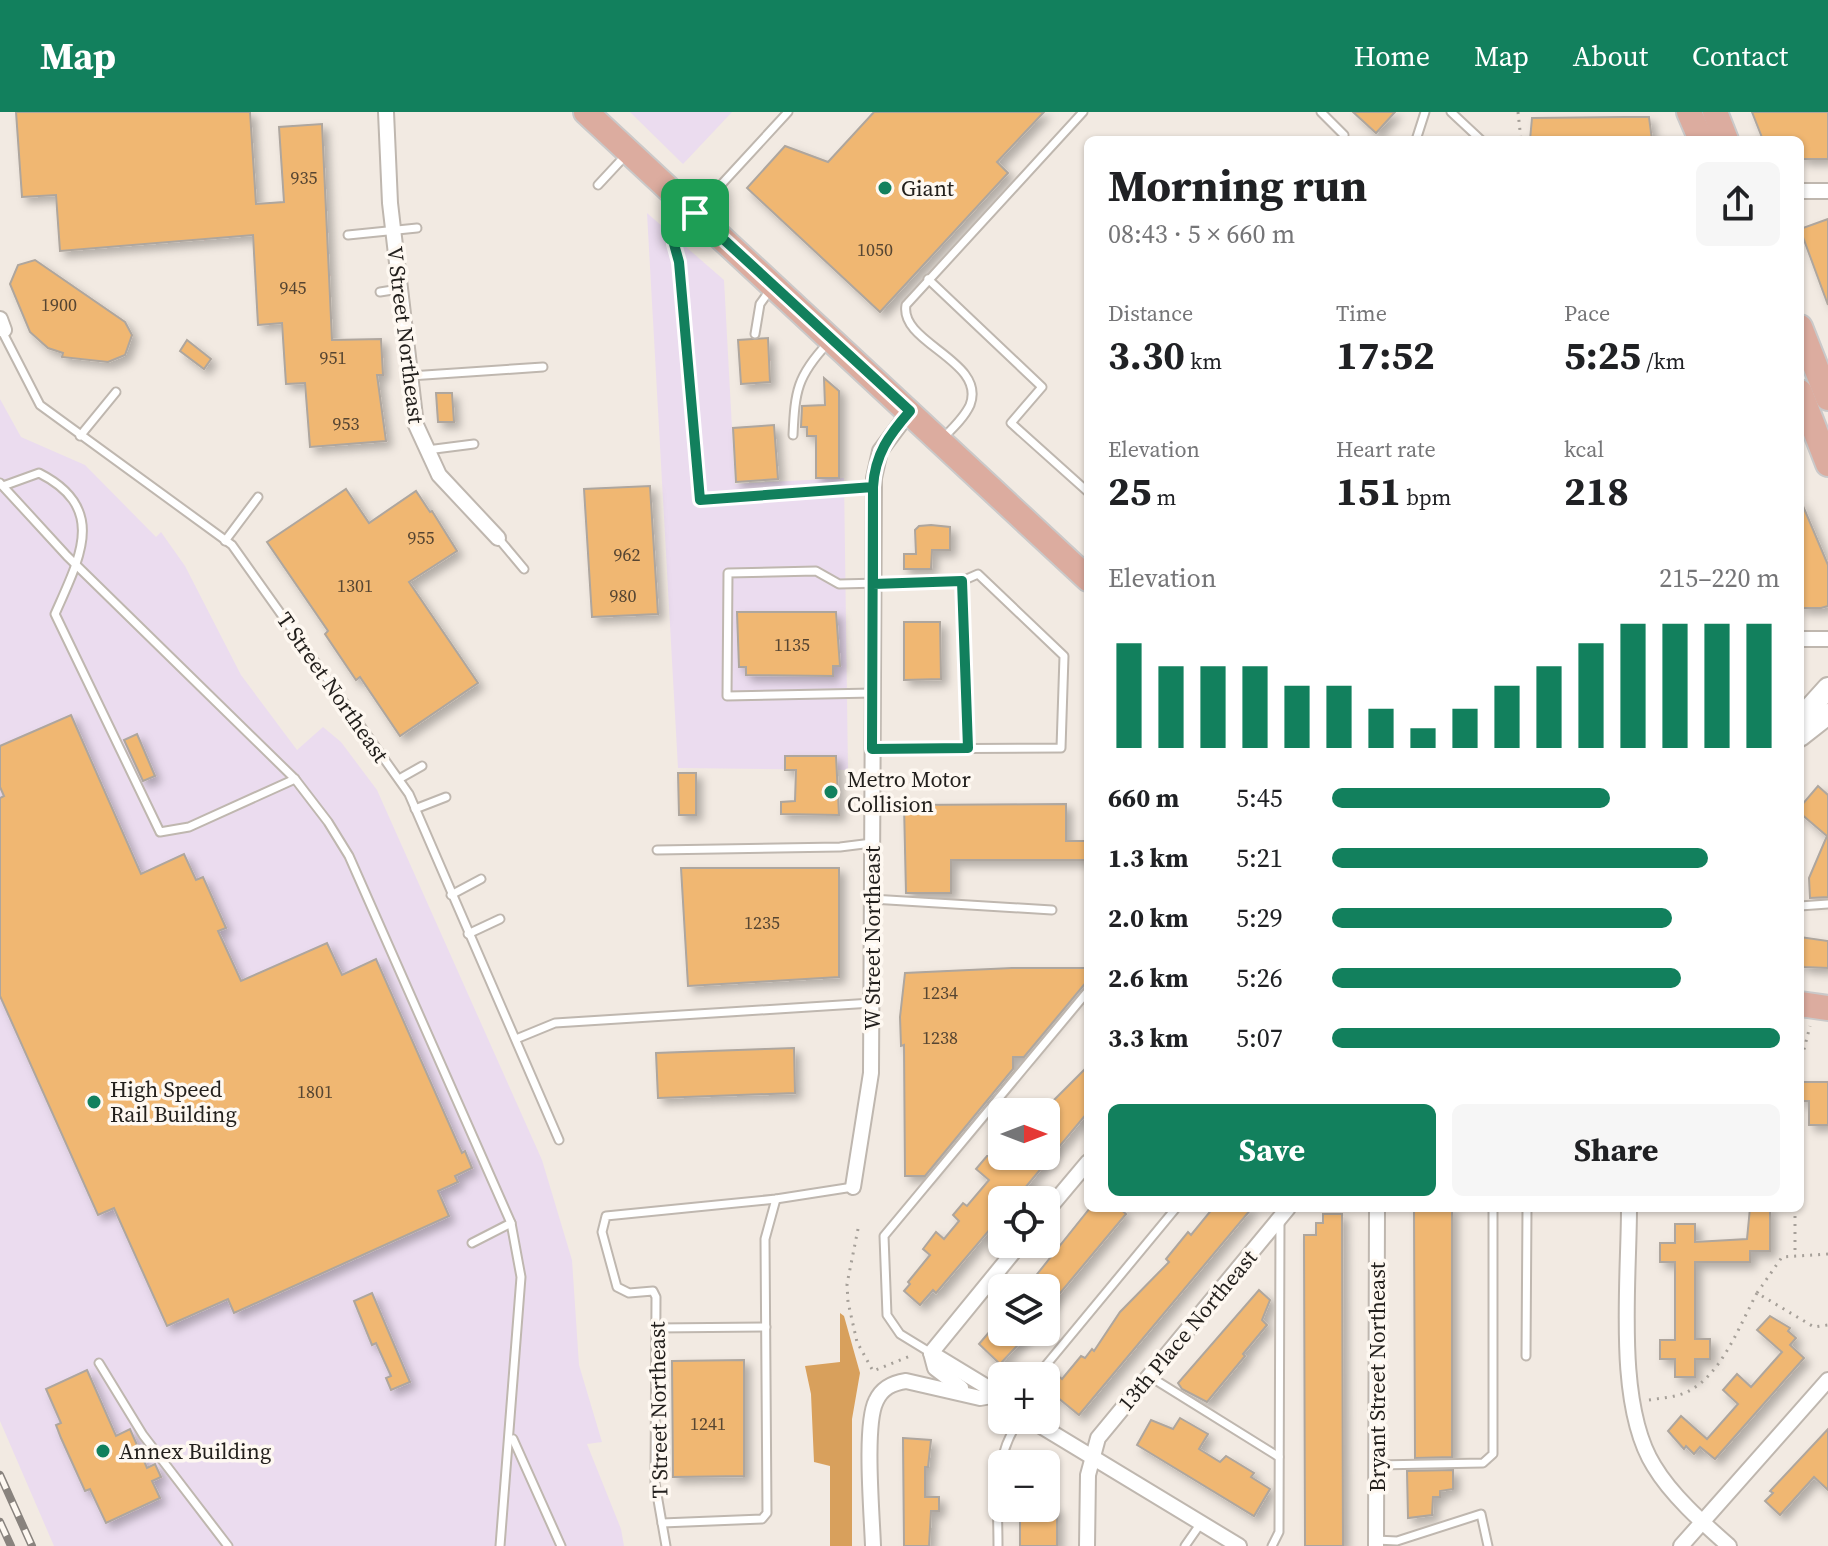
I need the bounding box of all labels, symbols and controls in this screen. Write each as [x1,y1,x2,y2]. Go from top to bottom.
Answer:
text: Map [40,30,116,82]
text: Home [1354,37,1430,75]
text: Map [1474,37,1529,75]
text: About [1573,37,1648,75]
text: Contact [1692,37,1788,75]
text: Morning run [1108,155,1367,216]
button: share [1696,162,1780,246]
house number: 935 [291,165,318,190]
place label: Giant [901,173,955,203]
pin [661,179,729,247]
marker: Giant [876,179,894,197]
icon: arrive [673,191,717,235]
text: 08:43 · 5 × 660 m [1108,216,1295,252]
house number: 1050 [857,237,893,262]
street label: V Street Northeast [380,245,432,426]
house number: 945 [280,275,307,300]
house number: 1900 [41,292,77,317]
text: Distance [1108,298,1193,328]
text: Time [1336,298,1387,328]
text: Pace [1564,298,1610,328]
text: 3.30 [1108,328,1185,382]
text: 17:52 [1336,328,1435,382]
text: 5:25 [1564,328,1641,382]
house number: 951 [320,345,347,370]
text: km [1185,346,1222,376]
text: /km [1641,346,1685,376]
house number: 953 [333,411,360,436]
text: Elevation [1108,434,1200,464]
text: Heart rate [1336,434,1436,464]
text: kcal [1564,434,1604,464]
text: 25 [1108,464,1151,518]
text: 151 [1336,464,1401,518]
text: 218 [1564,464,1629,518]
text: m [1151,482,1176,512]
text: bpm [1401,482,1451,512]
house number: 955 [408,525,435,550]
house number: 962 [614,542,641,567]
text: Elevation [1108,560,1217,596]
text: 215–220 m [1659,560,1780,596]
house number: 1301 [337,573,373,598]
house number: 980 [610,583,637,608]
street label: T Street Northeast [270,606,397,769]
house number: 1135 [774,632,810,657]
place label: Metro Motor Collision [847,764,972,819]
text: 660 m [1108,780,1179,816]
text: 5:45 [1236,780,1283,816]
marker: Metro Motor Collision [822,783,840,801]
text: 1.3 km [1108,840,1189,876]
text: 5:21 [1236,840,1283,876]
street label: W Street Northeast [857,845,887,1030]
text: 2.0 km [1108,900,1189,936]
text: 5:29 [1236,900,1283,936]
house number: 1235 [744,910,780,935]
text: 2.6 km [1108,960,1189,996]
text: 5:26 [1236,960,1283,996]
house number: 1234 [922,980,958,1005]
text: 3.3 km [1108,1020,1189,1056]
text: 5:07 [1236,1020,1283,1056]
house number: 1238 [922,1025,958,1050]
place label: High Speed Rail Building [110,1074,237,1129]
house number: 1801 [297,1079,333,1104]
marker: High Speed Rail Building [85,1093,103,1111]
north arrow [988,1098,1060,1170]
map controls [988,1098,1060,1522]
button: Save [1108,1104,1436,1196]
button: Share [1452,1104,1780,1196]
button: locate [988,1186,1060,1258]
street label: 13th Place Northeast [1111,1242,1264,1417]
street label: Bryant Street Northeast [1362,1261,1392,1492]
button: layers [988,1274,1060,1346]
street label: T Street Northeast [641,1320,675,1499]
button: + [988,1362,1060,1434]
house number: 1241 [690,1411,726,1436]
place label: Annex Building [119,1436,271,1466]
marker: Annex Building [94,1442,112,1460]
button: − [988,1450,1060,1522]

